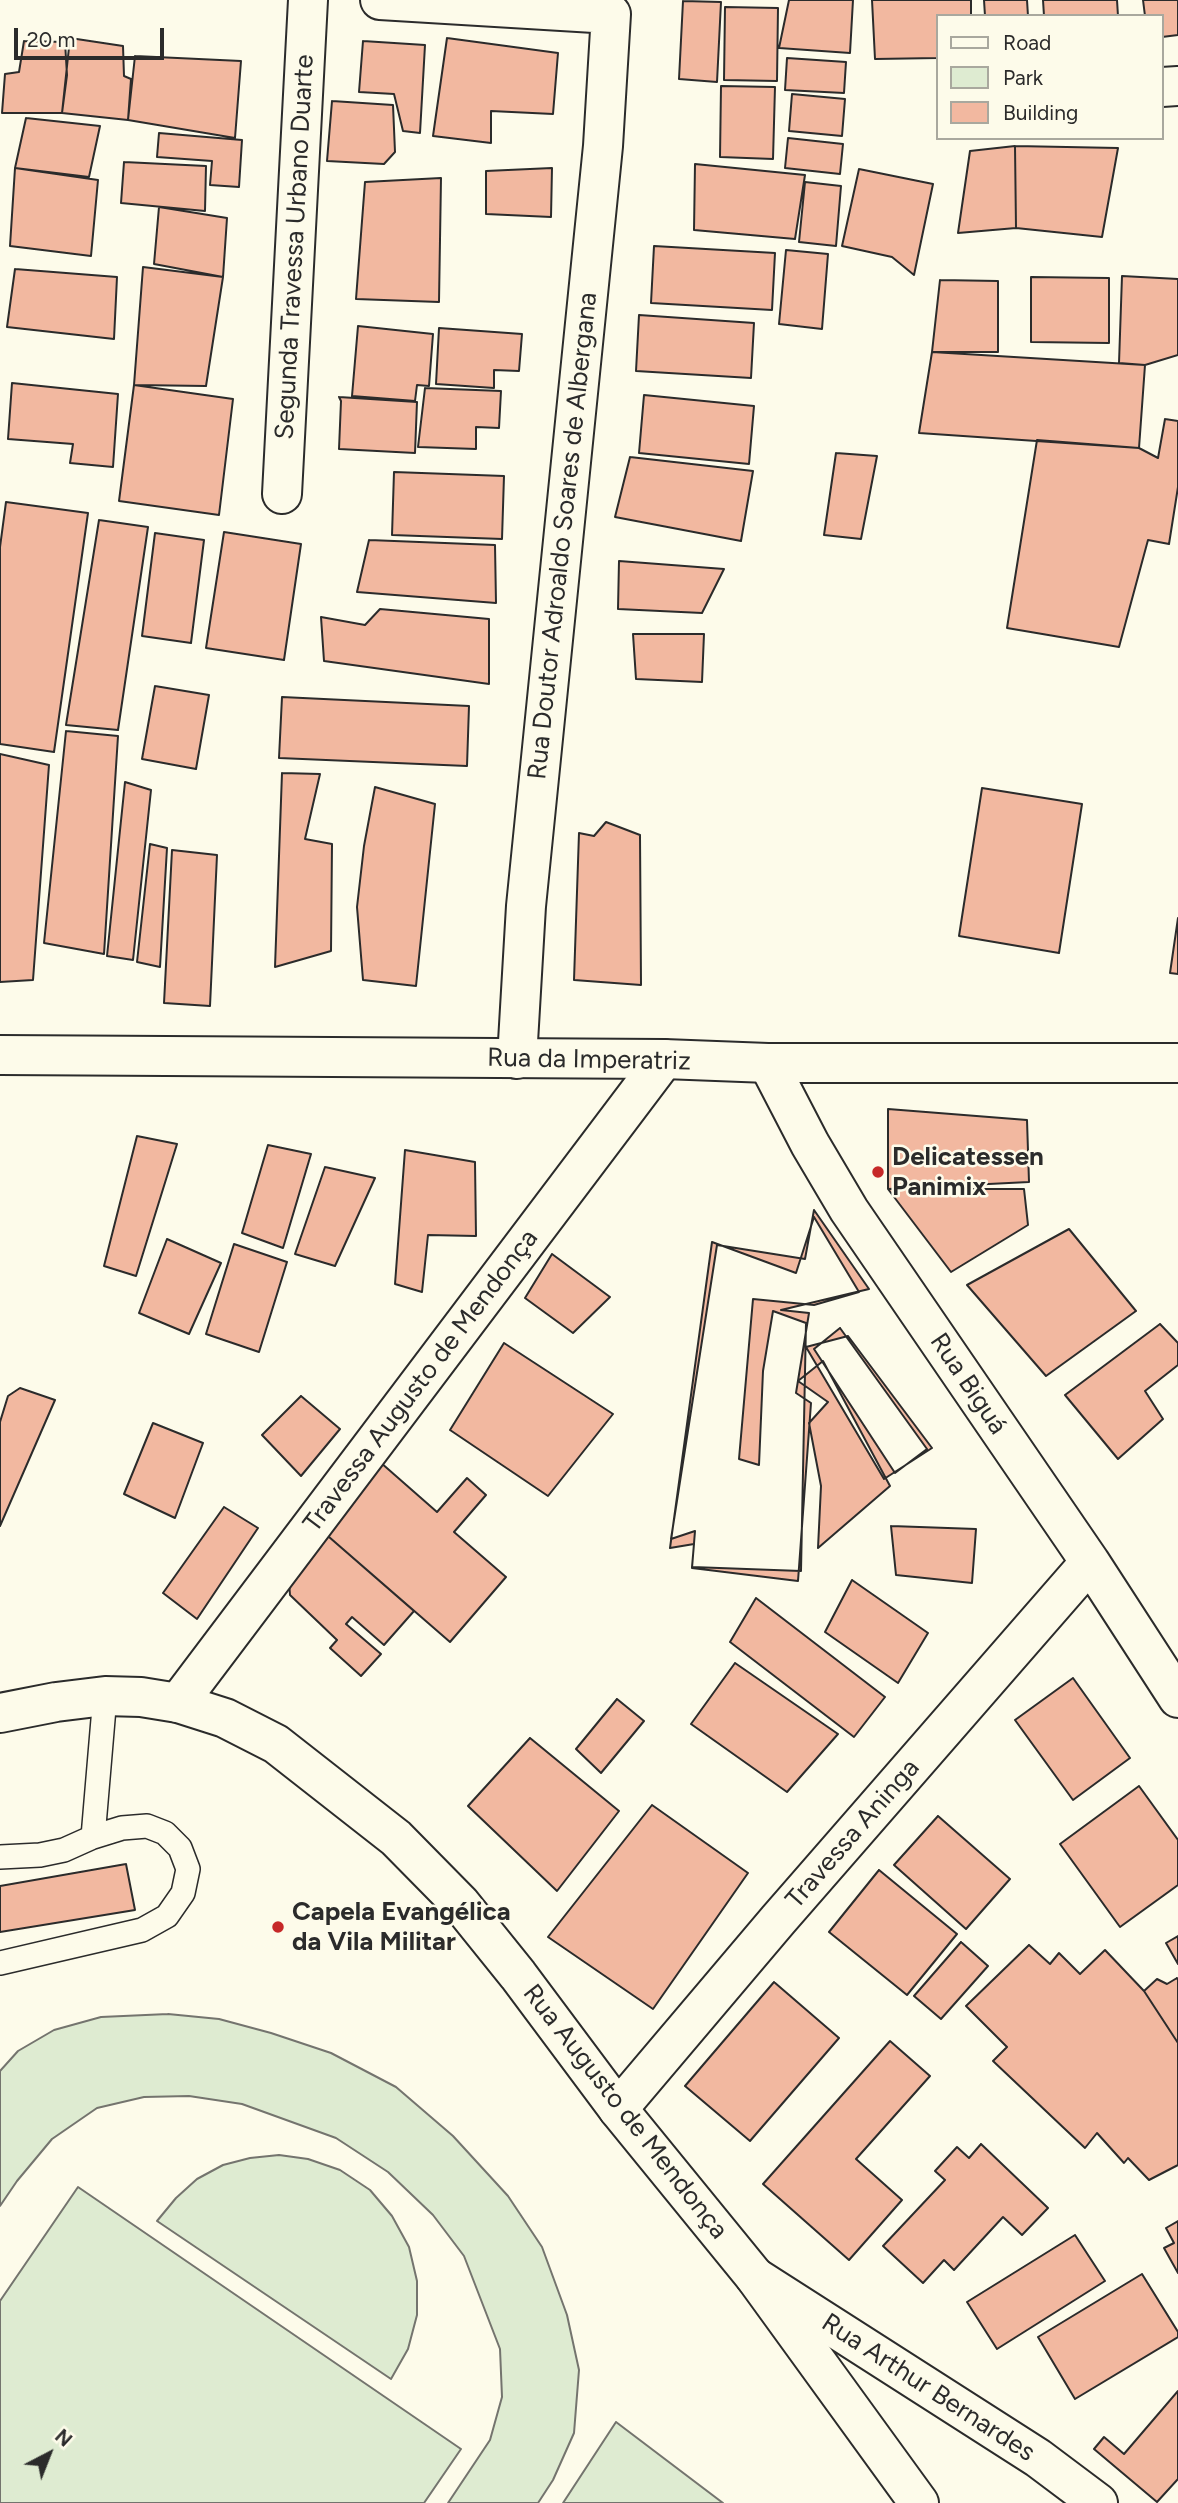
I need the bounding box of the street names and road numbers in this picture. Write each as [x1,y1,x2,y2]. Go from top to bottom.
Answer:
street label: Segunda Travessa Urbano Duarte [269,54,321,440]
street label: Rua Doutor Adroaldo Soares de Albergana [522,291,604,781]
street label: Rua da Imperatriz [487,1043,691,1077]
street label: Travessa Augusto de Mendonça [297,1224,545,1538]
street label: Rua Biguá [923,1327,1013,1441]
street label: Travessa Aninga [780,1753,926,1915]
street label: Rua Augusto de Mendonça [516,1979,734,2245]
street label: Rua Arthur Bernardes [816,2307,1040,2469]

